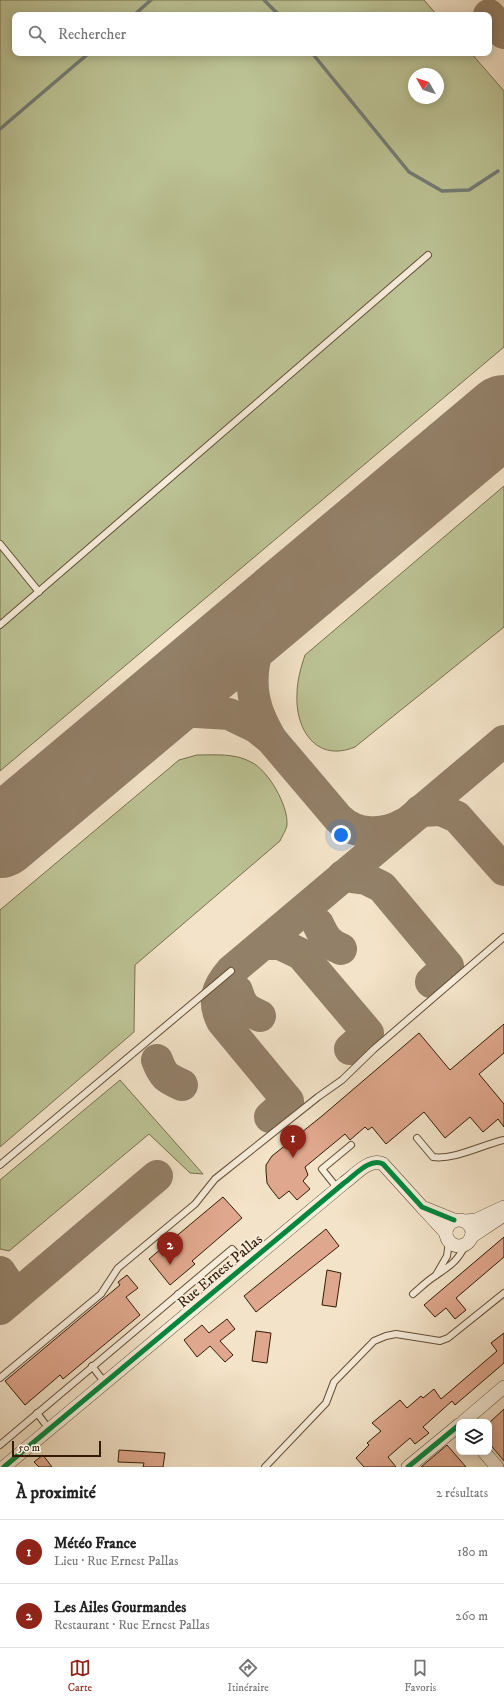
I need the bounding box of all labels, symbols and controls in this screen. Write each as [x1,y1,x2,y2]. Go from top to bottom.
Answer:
search box [12,12,492,56]
icon: search [26,23,48,45]
text: Rechercher [58,25,126,44]
north arrow [408,68,444,104]
your location [331,825,351,845]
pin: 1 [280,1125,306,1158]
street label: Rue Ernest Pallas [174,1230,266,1312]
pin: 2 [157,1232,183,1265]
map controls [456,1419,492,1455]
button: layers [456,1419,492,1455]
scale bar [12,1439,101,1458]
text: 50 m [18,1441,40,1455]
text: À proximité [16,1482,96,1504]
text: 2 résultats [436,1485,488,1501]
text: Météo France [54,1534,136,1553]
text: 1 [27,1544,31,1560]
text: 180 m [457,1544,488,1560]
text: Lieu · Rue Ernest Pallas [54,1553,178,1569]
text: Les Ailes Gourmandes [54,1598,186,1617]
text: 2 [26,1608,32,1624]
text: 260 m [455,1608,488,1624]
text: Restaurant · Rue Ernest Pallas [54,1617,210,1633]
tab: Carte [68,1657,92,1695]
tab: Itinéraire [228,1657,269,1695]
tab: Favoris [404,1657,436,1695]

